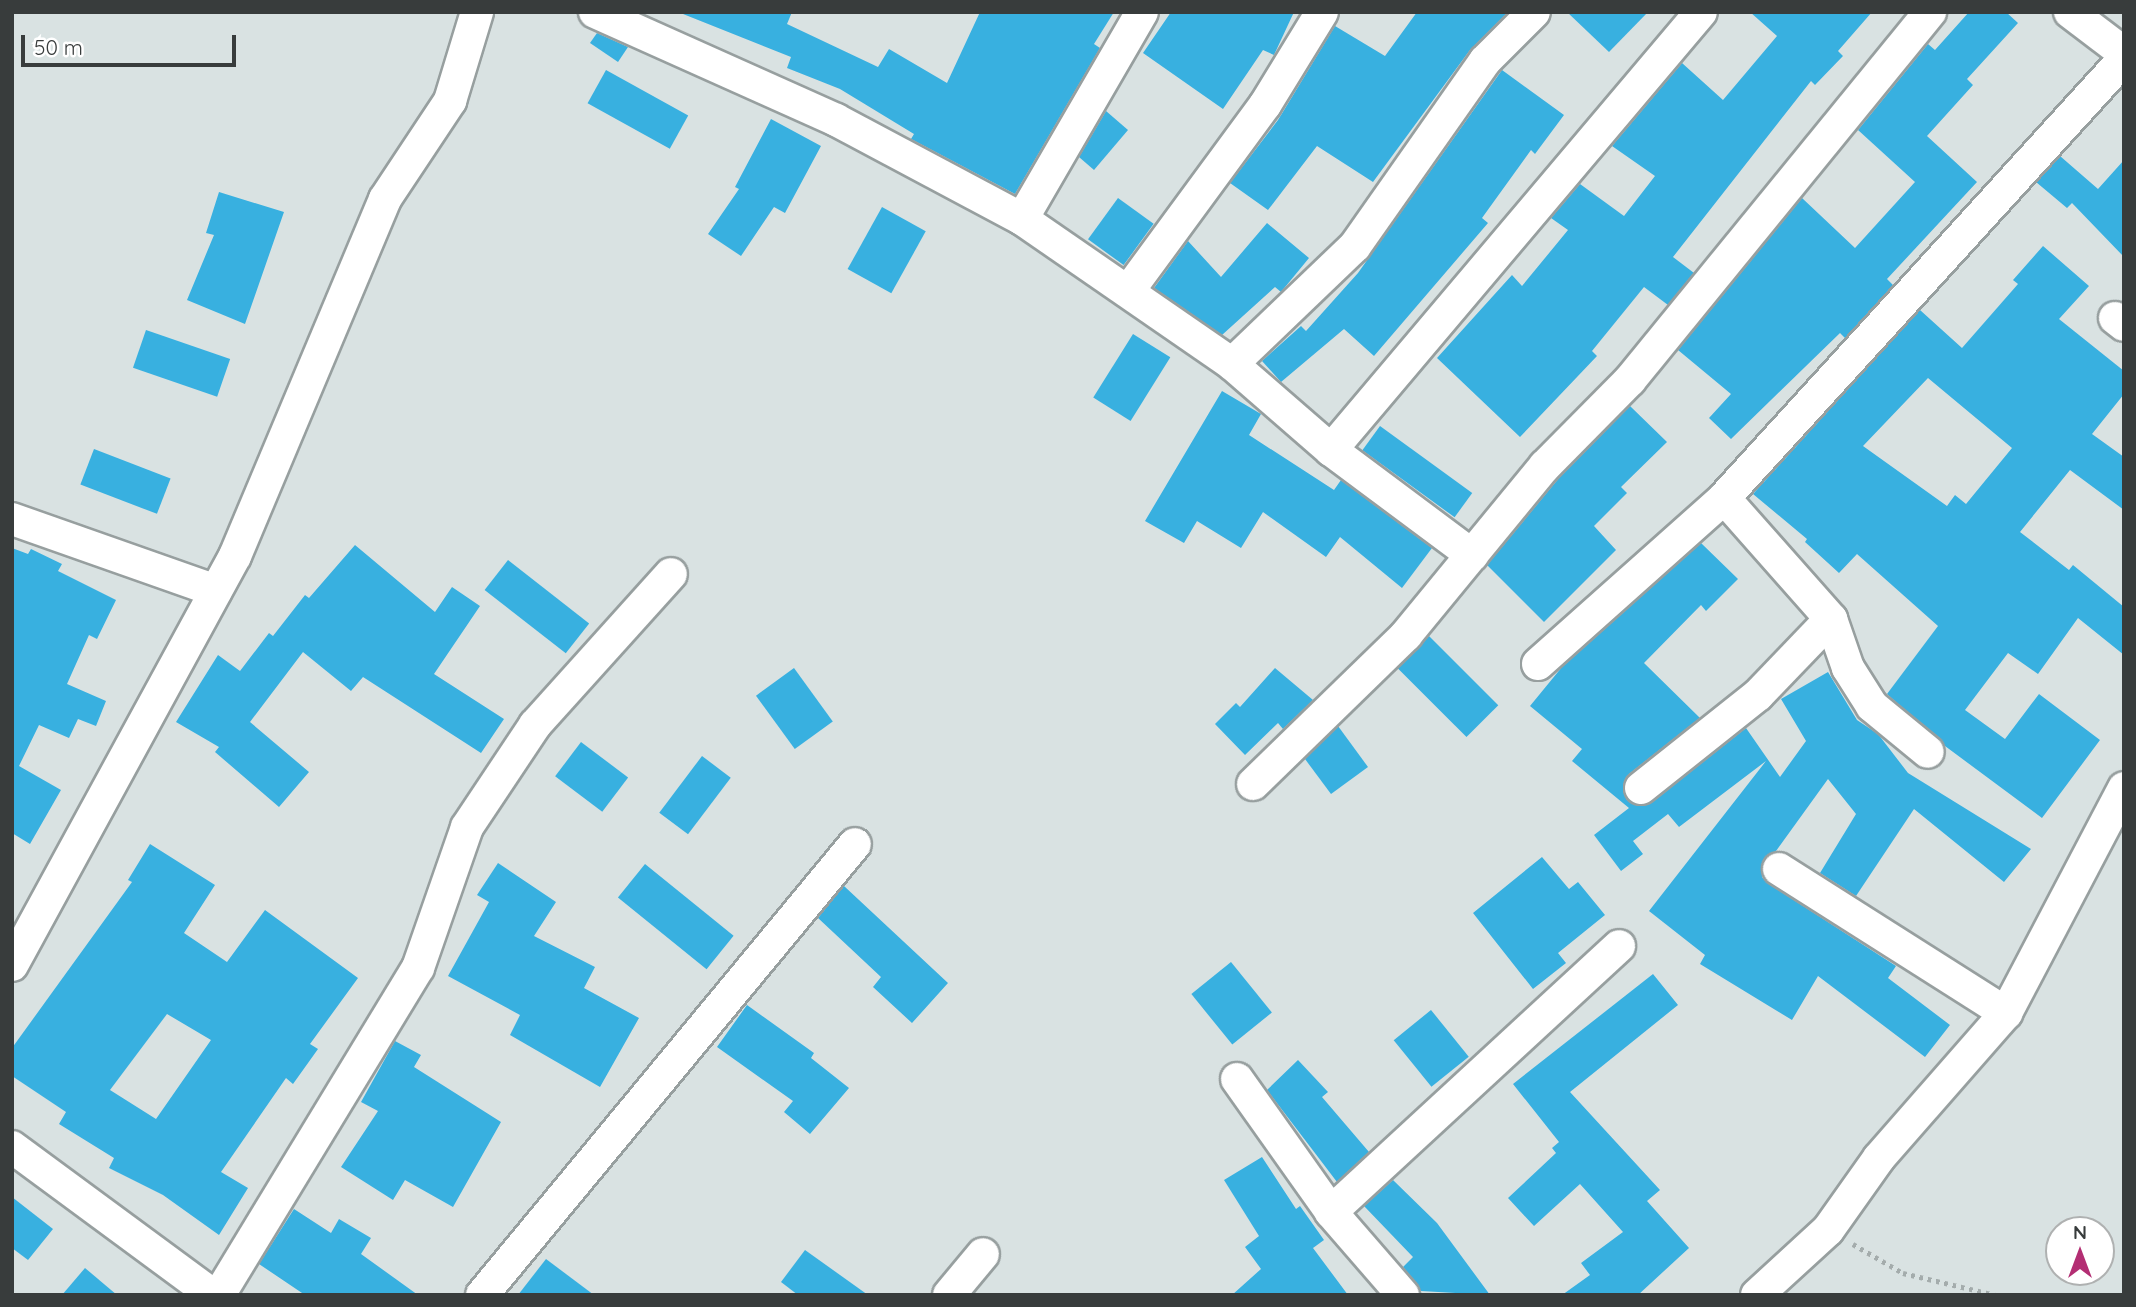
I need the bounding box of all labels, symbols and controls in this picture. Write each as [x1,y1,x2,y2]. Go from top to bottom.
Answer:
scale bar [24,21,240,65]
text: 50 m [34,34,83,60]
north arrow [2045,1216,2115,1286]
text: N [2073,1220,2087,1244]

